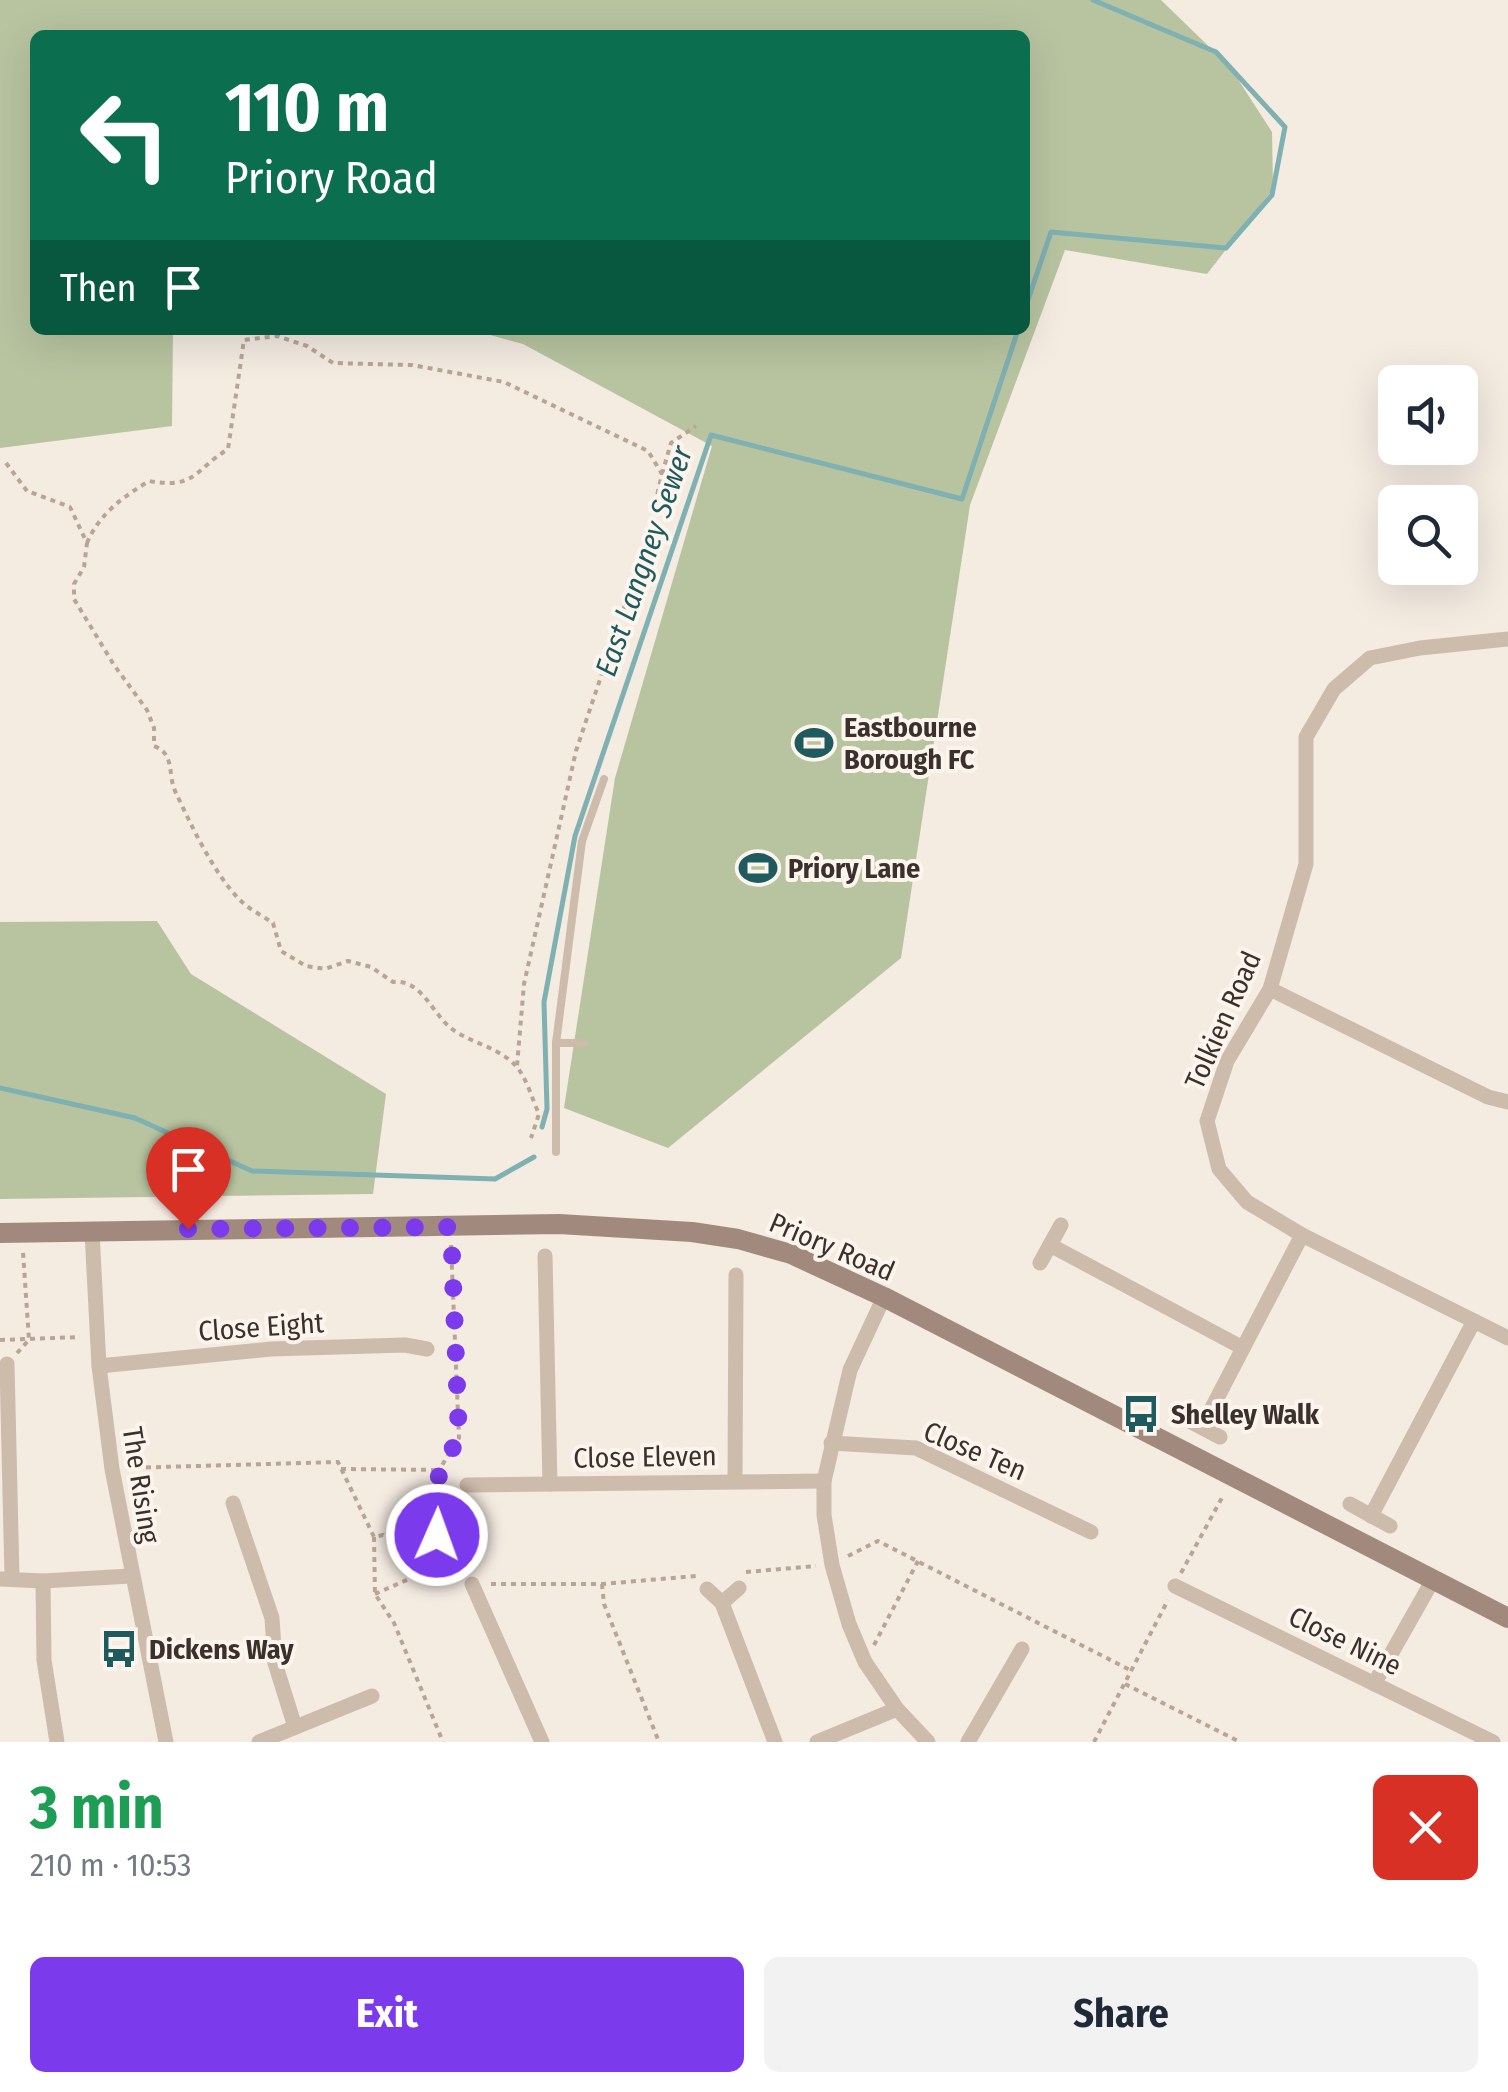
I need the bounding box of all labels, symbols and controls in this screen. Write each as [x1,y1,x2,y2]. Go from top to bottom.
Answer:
text: 110 m [225,66,389,150]
icon: left [60,70,190,200]
text: Priory Road [225,151,438,205]
icon: arrive [156,260,211,315]
text: Then [60,265,136,311]
map controls [1378,365,1478,585]
button: sound [1378,365,1478,465]
water label: East Langney Sewer [588,440,701,681]
button: search [1378,485,1478,585]
place label: Eastbourne Borough FC [844,711,977,776]
sports icon: Eastbourne Borough FC [793,722,835,764]
sports icon: Priory Lane [737,847,779,889]
place label: Priory Lane [788,852,920,885]
street label: Tolkien Road [1178,946,1268,1094]
pin [146,1127,231,1230]
icon: arrive [161,1142,216,1197]
street label: Priory Road [765,1206,899,1288]
street label: Close Eight [197,1306,326,1348]
bus stop icon: Shelley Walk [1120,1393,1162,1435]
place label: Shelley Walk [1171,1398,1320,1431]
street label: Close Ten [919,1415,1031,1487]
street label: The Rising [116,1424,167,1546]
street label: Close Eleven [573,1439,717,1475]
position arrow [385,1483,489,1587]
street label: Close Nine [1283,1600,1407,1682]
bus stop icon: Dickens Way [98,1628,140,1670]
place label: Dickens Way [149,1633,294,1666]
text: 3 min [30,1772,164,1844]
button: close [1373,1775,1478,1880]
text: 210 m · 10:53 [30,1846,191,1884]
button: Exit [30,1957,744,2072]
button: Share [764,1957,1478,2072]

